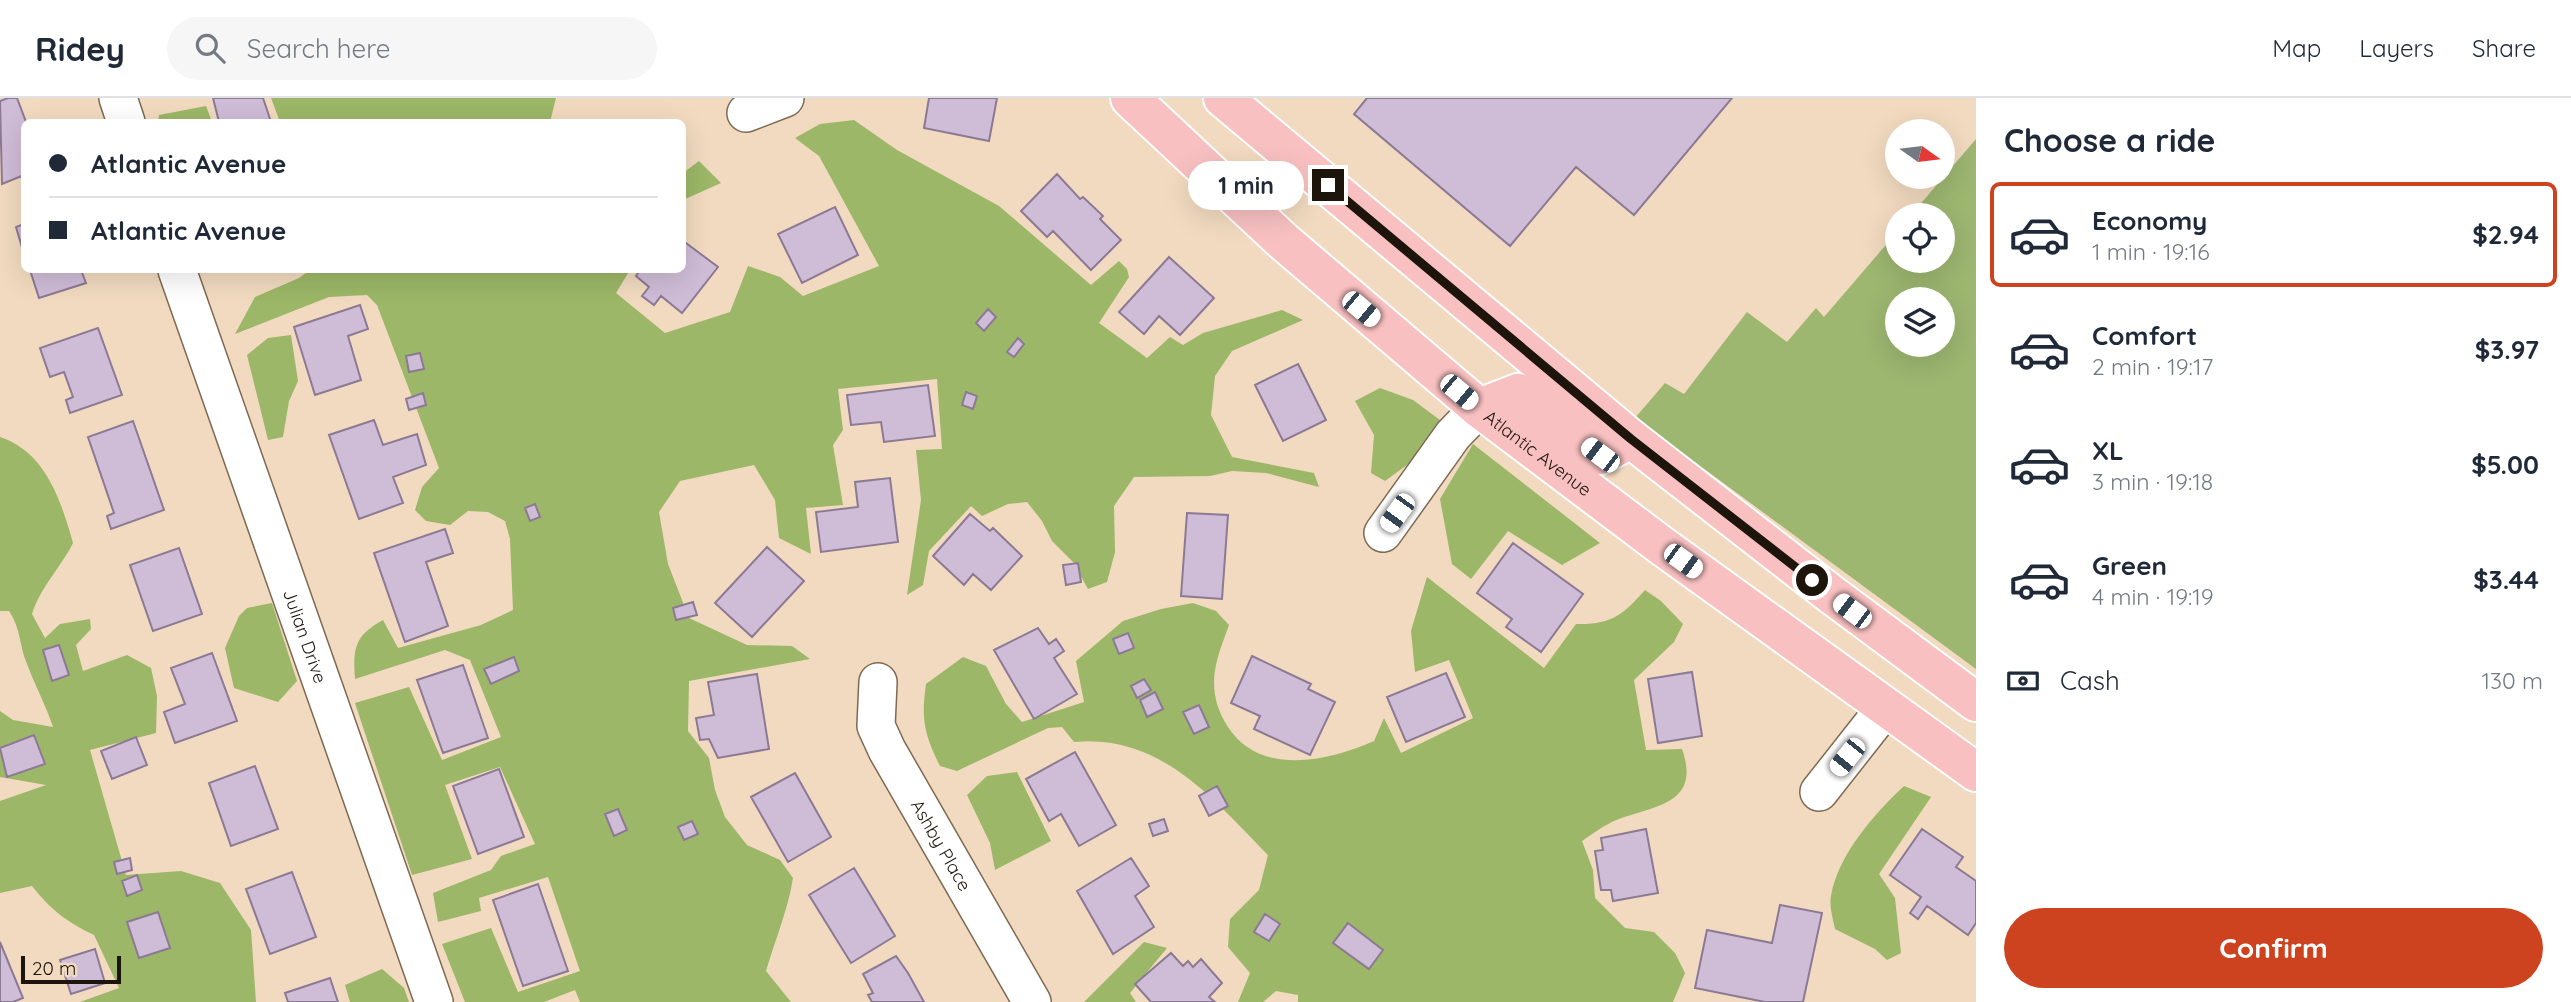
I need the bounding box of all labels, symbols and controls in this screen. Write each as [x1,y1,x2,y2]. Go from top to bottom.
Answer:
search box [167,17,657,80]
text: Ridey [35,28,125,69]
icon: search [191,29,229,67]
text: Search here [247,32,390,65]
text: Map [2272,33,2321,63]
text: Layers [2359,33,2434,63]
text: Share [2472,33,2536,63]
north arrow [1885,119,1955,189]
map controls [1885,119,1955,357]
text: Choose a ride [2004,120,2216,160]
text: Atlantic Avenue [91,147,286,180]
callout: 1 min [1188,160,1304,210]
route end [1312,169,1344,201]
text: 1 min [1218,171,1274,200]
button: locate [1885,203,1955,273]
icon: car [2008,203,2071,266]
text: Economy [2092,204,2207,237]
text: Atlantic Avenue [91,214,286,247]
text: $2.94 [2472,218,2539,251]
text: 1 min · 19:16 [2092,237,2210,266]
car [1339,287,1384,331]
button: layers [1885,287,1955,357]
icon: car [2008,318,2071,381]
text: Comfort [2092,319,2197,352]
text: $3.97 [2475,333,2539,366]
text: 2 min · 19:17 [2092,352,2213,381]
car [1437,370,1482,414]
street label: Atlantic Avenue [1480,405,1597,501]
icon: car [2008,433,2071,496]
car [1577,434,1624,476]
text: XL [2092,434,2124,467]
text: $5.00 [2471,448,2539,481]
text: 3 min · 19:18 [2092,467,2213,496]
car [1377,490,1418,536]
car [1660,540,1707,582]
icon: car [2008,548,2071,611]
text: Green [2092,549,2167,582]
text: $3.44 [2473,563,2539,596]
route start [1796,564,1828,596]
text: 4 min · 19:19 [2092,582,2214,611]
street label: Julian Drive [278,586,333,686]
car [1829,590,1876,632]
icon: cash [2004,662,2042,700]
text: Cash [2060,664,2120,697]
text: 130 m [2481,666,2543,695]
car [1826,734,1869,780]
street label: Ashby Place [906,795,977,895]
button: Confirm [2004,908,2543,988]
scale bar [21,953,121,985]
text: 20 m [32,956,76,980]

